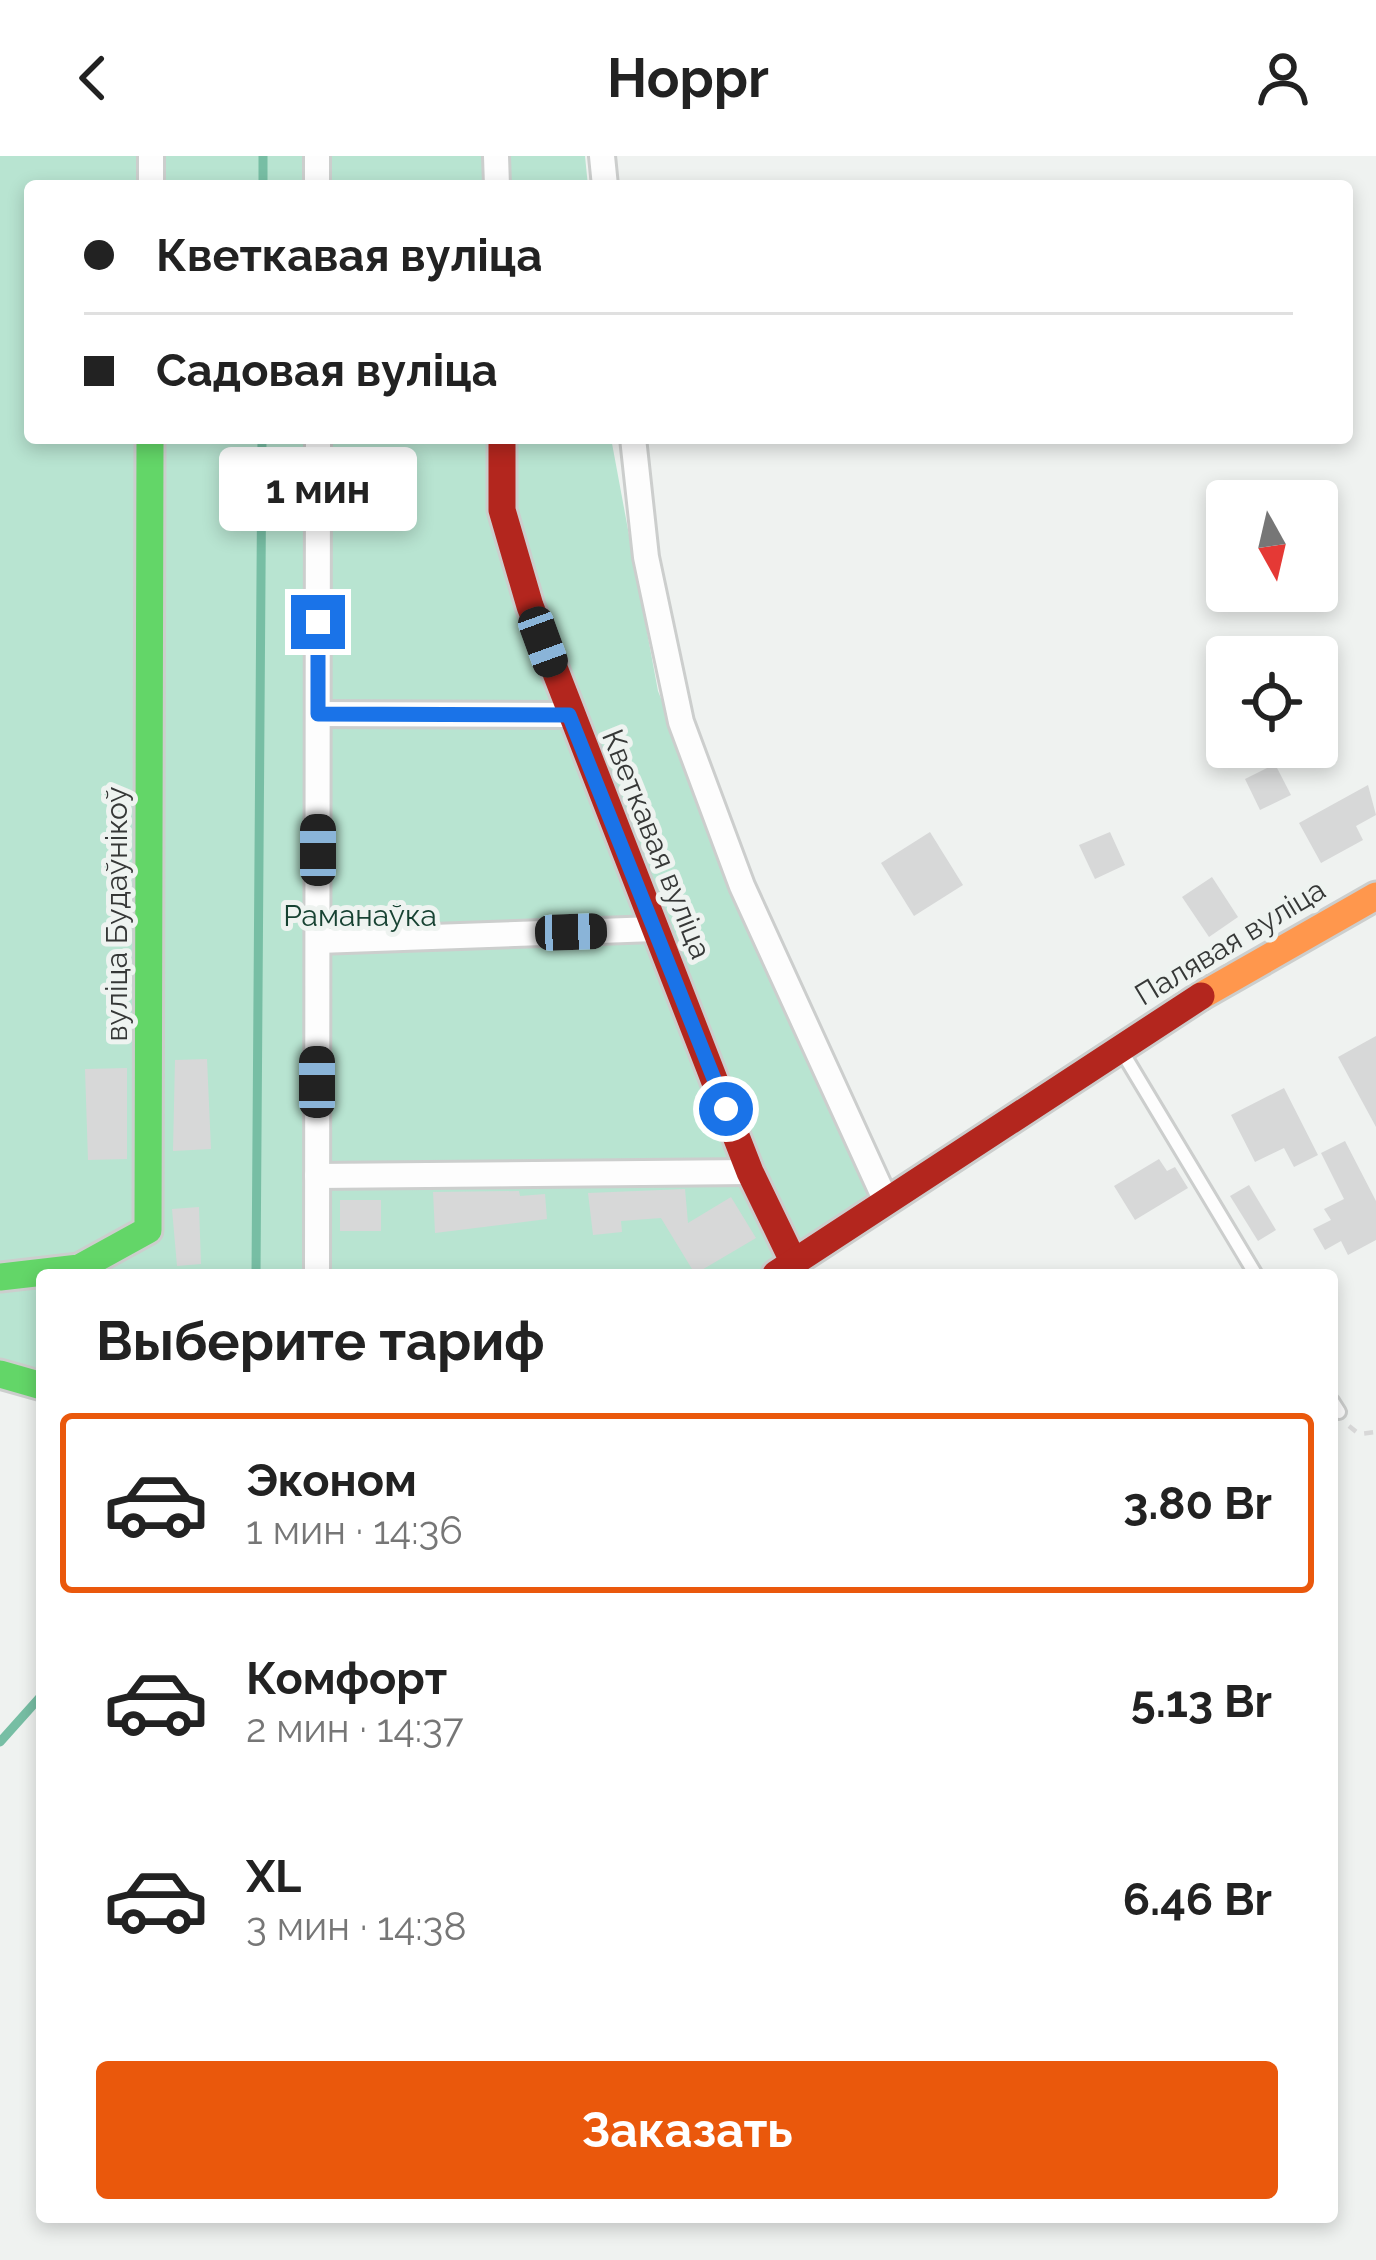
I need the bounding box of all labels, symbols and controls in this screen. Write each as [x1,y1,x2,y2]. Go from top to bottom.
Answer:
icon: back [60,45,126,111]
icon: person [1250,45,1316,111]
text: Hoppr [607,46,769,110]
text: Кветкавая вуліца [156,229,542,282]
text: Садовая вуліца [156,344,498,397]
callout: 1 мин [219,448,417,532]
text: 1 мин [266,466,370,512]
north arrow [1206,480,1338,612]
map controls [1206,480,1338,768]
route end [291,595,345,649]
car [514,602,572,682]
button: locate [1206,636,1338,768]
street label: Кветкавая вуліца [595,724,719,964]
street label: вуліца Будаўнікоў [99,786,134,1042]
car [300,814,336,886]
street label: Палявая вуліца [1129,871,1331,1013]
park label: Раманаўка [283,898,437,933]
car [534,913,608,951]
car [299,1046,335,1118]
route start [699,1082,753,1136]
text: Выберите тариф [96,1309,544,1373]
icon: car [102,1449,210,1557]
text: Эконом [246,1454,417,1507]
text: 3.80 Br [1123,1477,1272,1530]
text: 1 мин · 14:36 [246,1507,463,1553]
icon: car [102,1647,210,1755]
text: Комфорт [246,1652,447,1705]
text: 5.13 Br [1131,1675,1272,1728]
text: 2 мин · 14:37 [246,1705,464,1751]
icon: car [102,1845,210,1953]
text: XL [246,1850,301,1903]
text: 6.46 Br [1123,1873,1272,1926]
text: 3 мин · 14:38 [246,1903,467,1949]
button: Заказать [96,2061,1278,2199]

